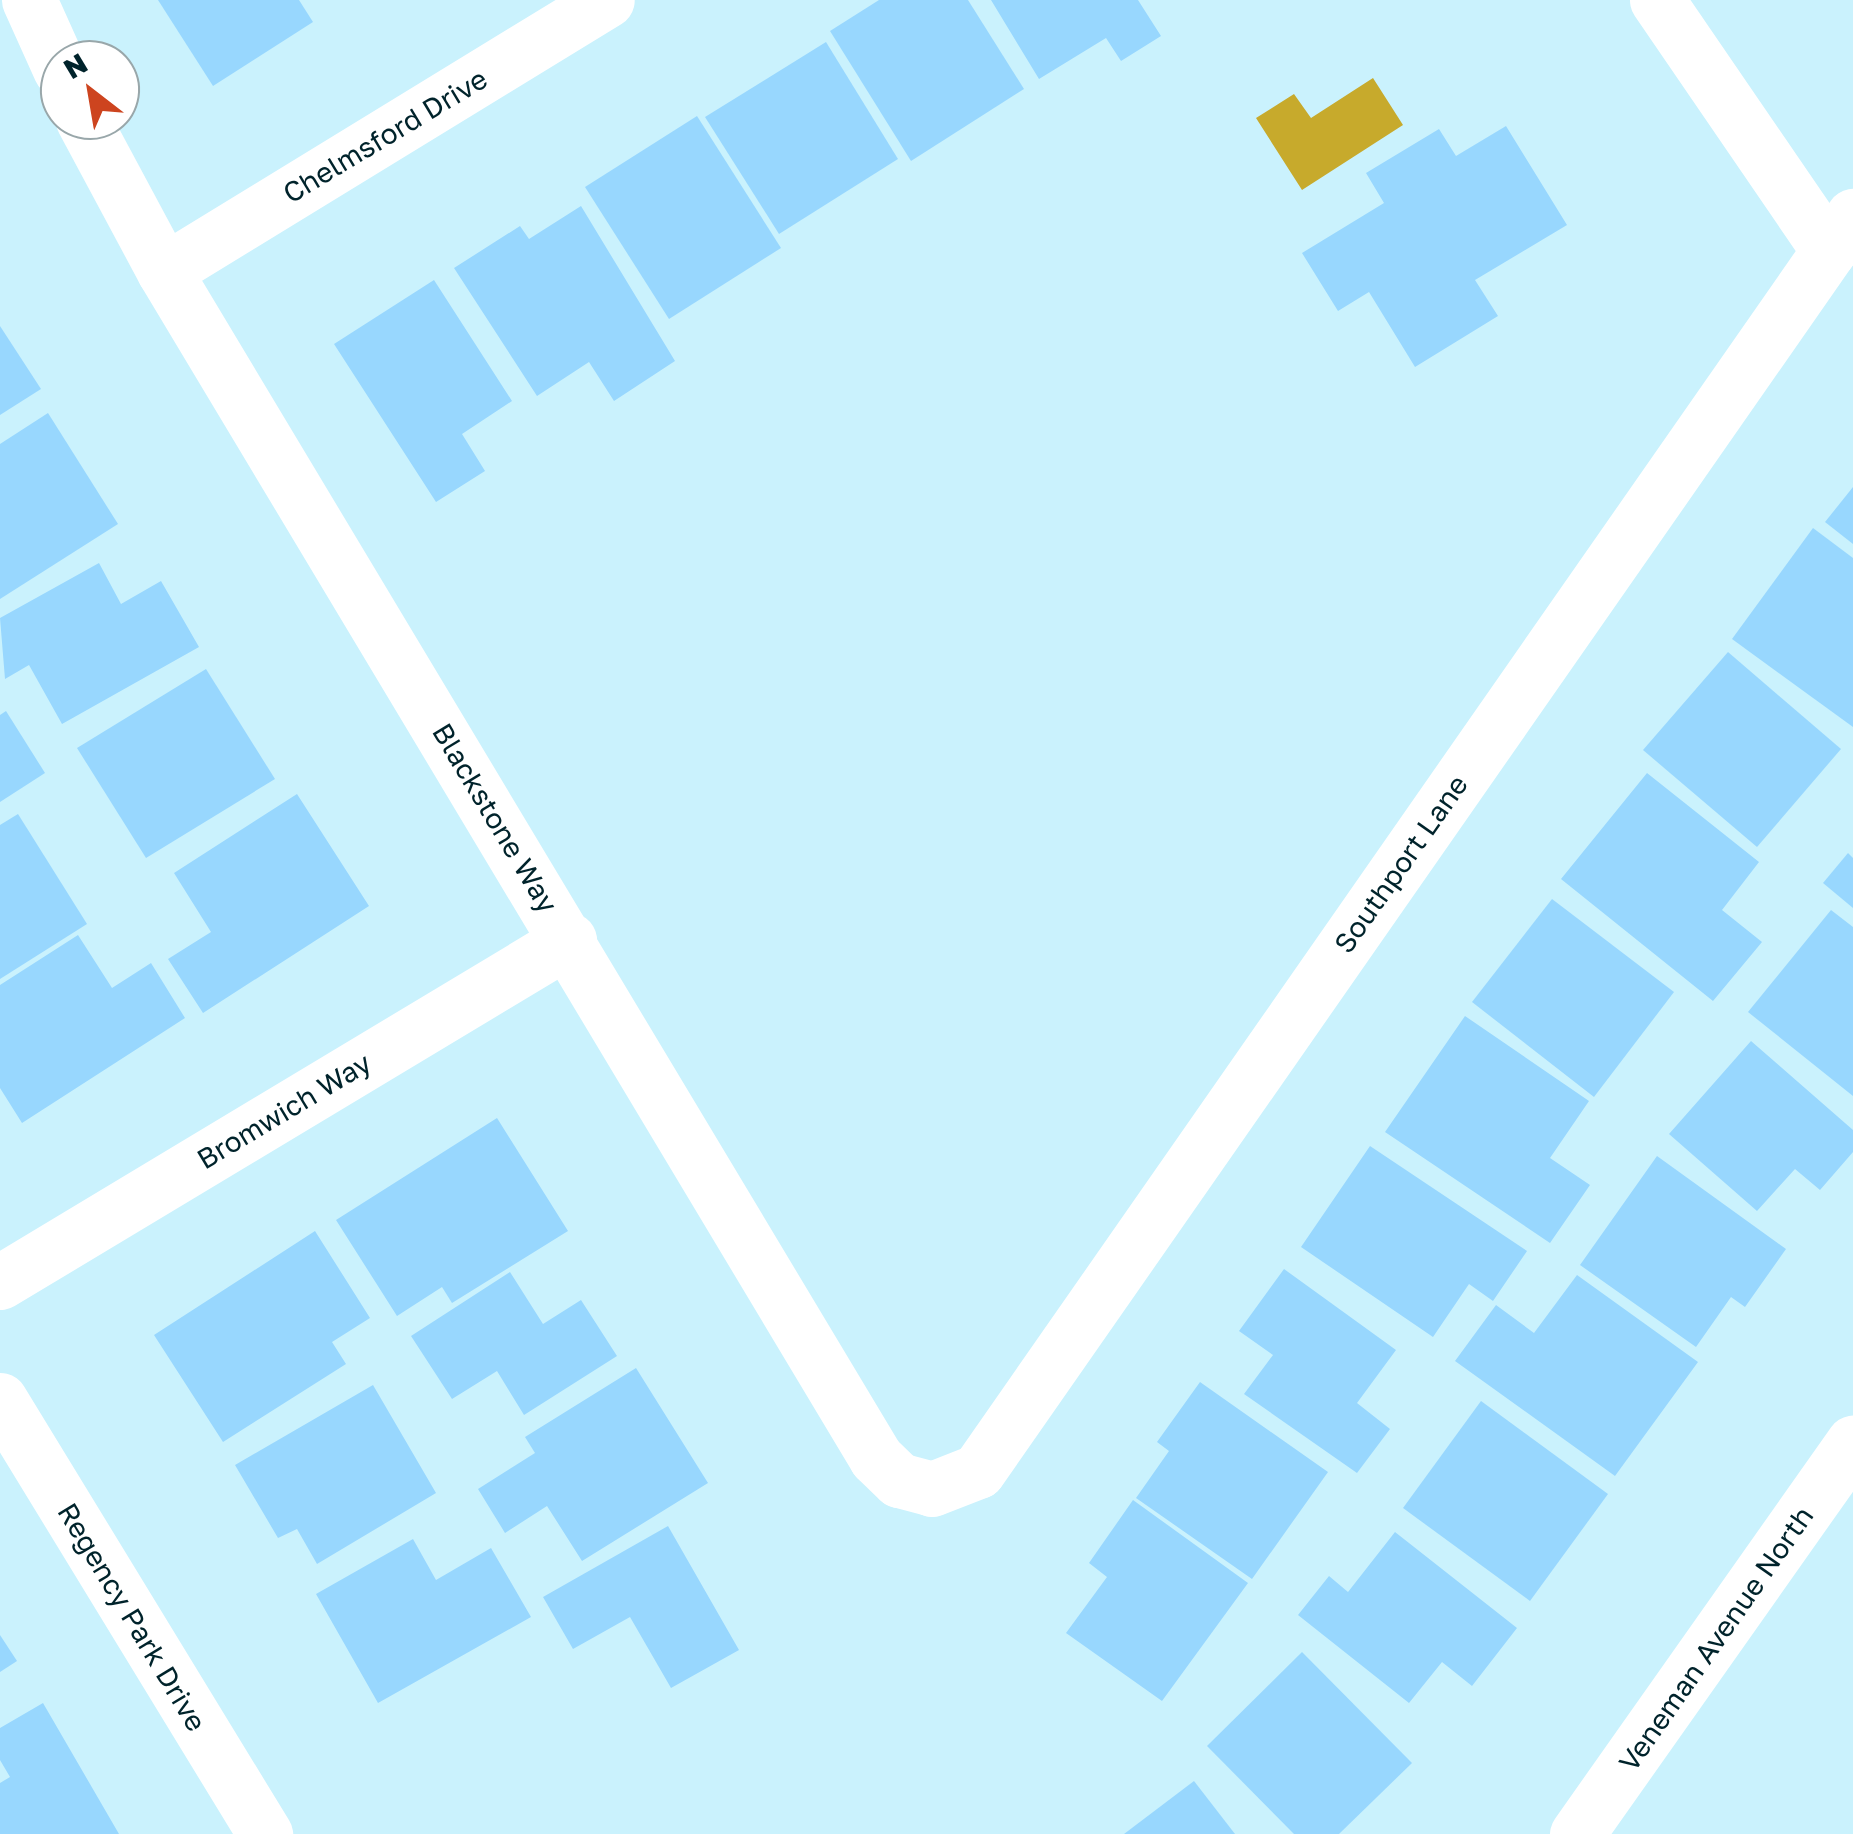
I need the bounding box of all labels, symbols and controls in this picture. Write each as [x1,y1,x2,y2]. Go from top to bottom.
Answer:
north arrow [40,40,140,140]
text: N [58,46,93,85]
street label: Chelmsford Drive [277,62,493,210]
street label: Blackstone Way [425,717,565,919]
street label: Southport Lane [1327,769,1475,959]
street label: Bromwich Way [191,1046,377,1176]
street label: Regency Park Drive [51,1497,213,1737]
street label: Veneman Avenue North [1612,1500,1820,1778]

